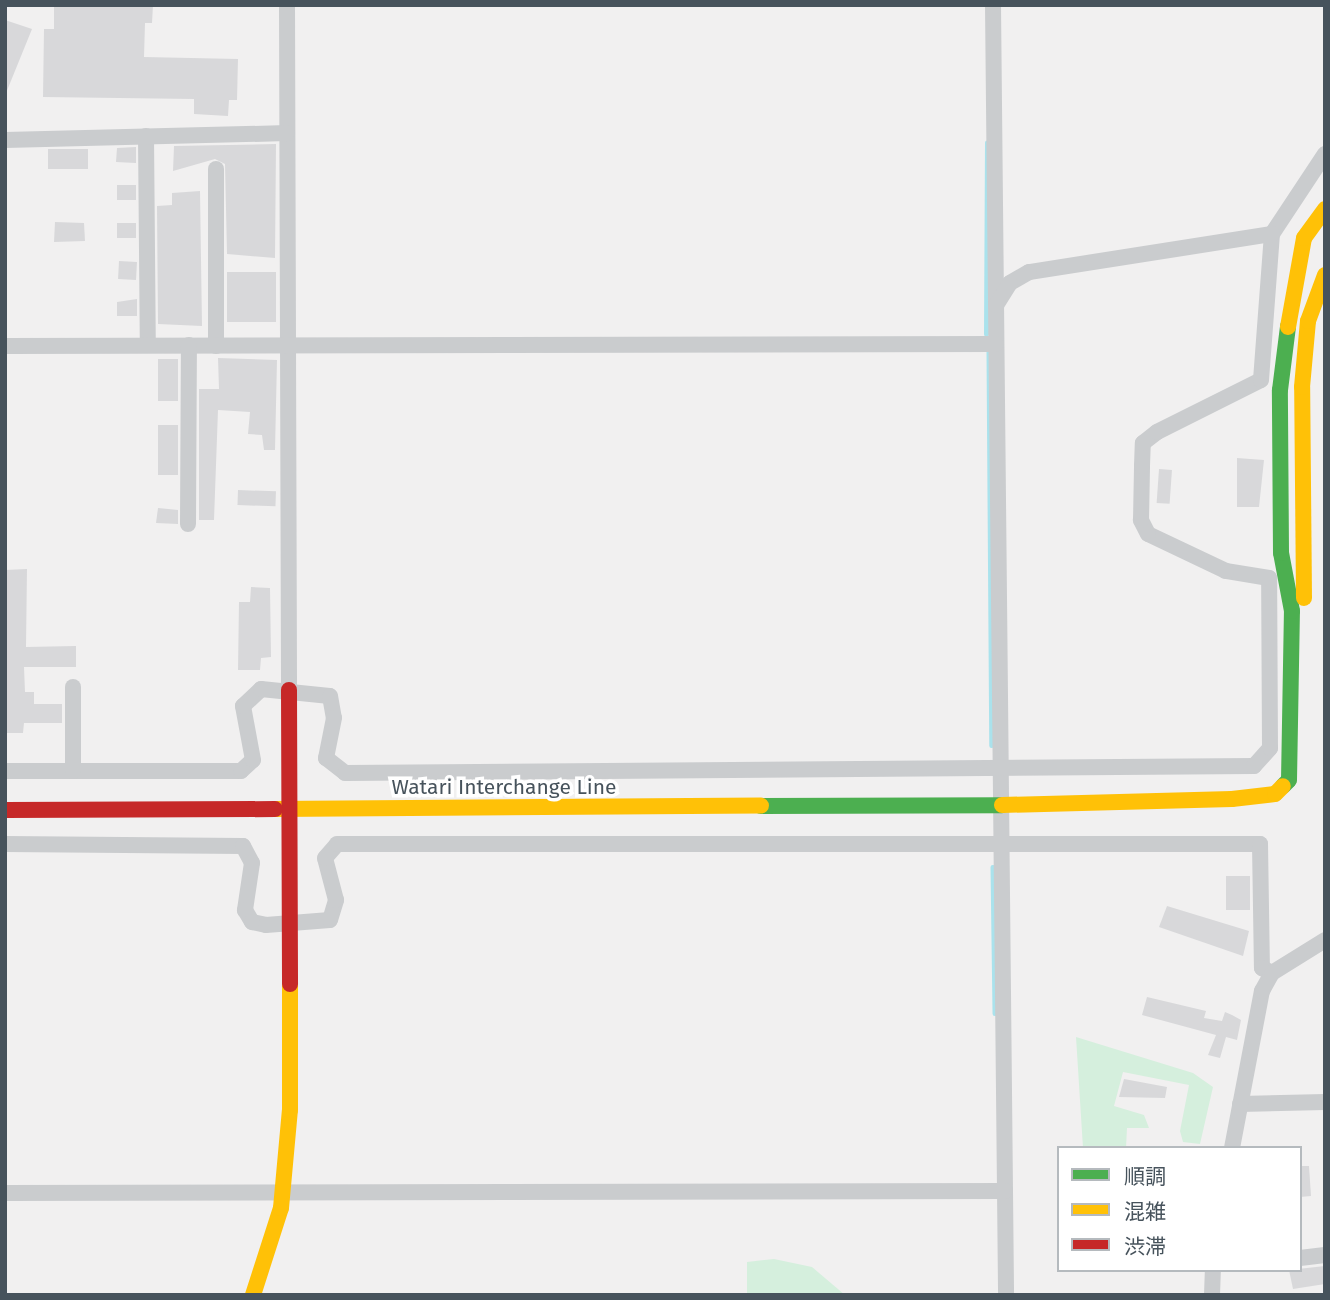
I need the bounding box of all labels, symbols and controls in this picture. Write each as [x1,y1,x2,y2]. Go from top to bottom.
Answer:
street label: Watari Interchange Line [391,774,617,800]
legend [1057,1146,1302,1272]
text: 順調 [1124,1164,1166,1190]
text: 混雑 [1124,1199,1166,1225]
text: 渋滞 [1124,1234,1166,1260]

